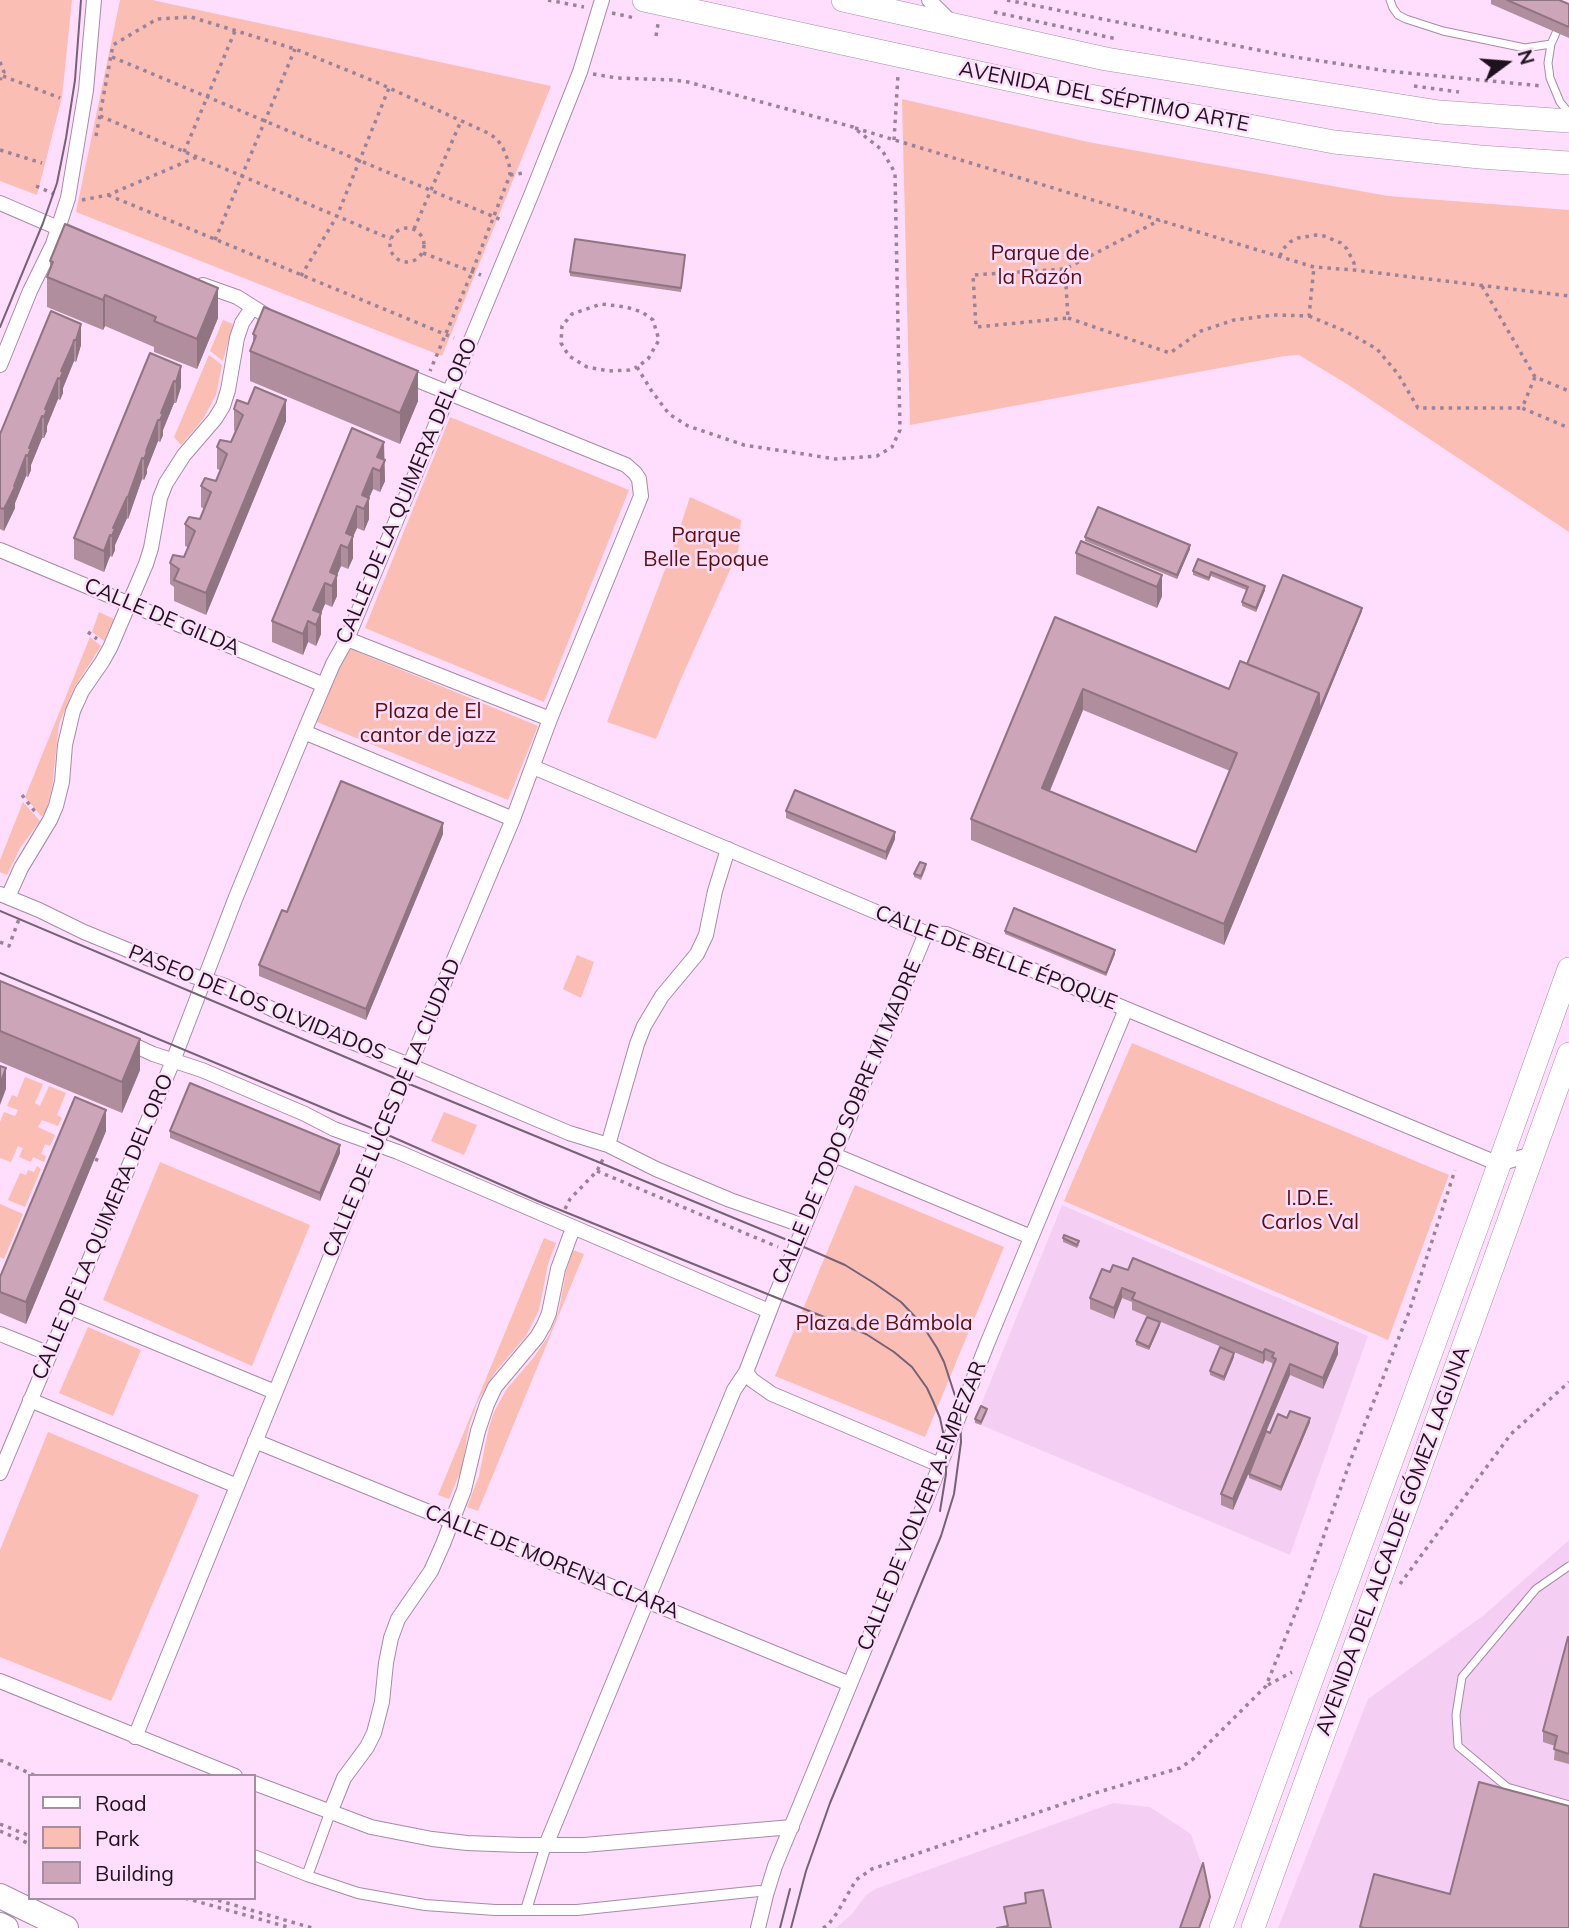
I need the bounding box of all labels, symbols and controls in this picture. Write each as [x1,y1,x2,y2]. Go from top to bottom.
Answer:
north arrow [1471,28,1541,98]
text: N [1513,47,1540,67]
street label: AVENIDA DEL SÉPTIMO ARTE [957,57,1251,137]
park label: Parque de la Razón [991,241,1089,291]
street label: CALLE DE LA QUIMERA DEL ORO [331,334,483,648]
park label: Parque Belle Epoque [643,523,769,573]
street label: CALLE DE GILDA [80,573,244,661]
park label: Plaza de El cantor de jazz [360,699,496,749]
street label: CALLE DE BELLE ÉPOQUE [872,900,1120,1016]
street label: PASEO DE LOS OLVIDADOS [125,940,389,1066]
street label: CALLE DE LUCES DE LA CIUDAD [317,955,467,1261]
street label: CALLE DE TODO SOBRE MI MADRE [767,956,927,1288]
street label: CALLE DE LA QUIMERA DEL ORO [27,1070,179,1384]
park label: I.D.E. Carlos Val [1261,1186,1359,1236]
park label: Plaza de Bámbola [795,1311,973,1337]
street label: AVENIDA DEL ALCALDE GÓMEZ LAGUNA [1311,1343,1475,1739]
street label: CALLE DE VOLVER A EMPEZAR [852,1357,992,1655]
street label: CALLE DE MORENA CLARA [421,1499,683,1625]
legend [28,1774,256,1900]
text: Road [95,1790,146,1816]
text: Park [95,1825,139,1851]
text: Building [95,1860,174,1886]

